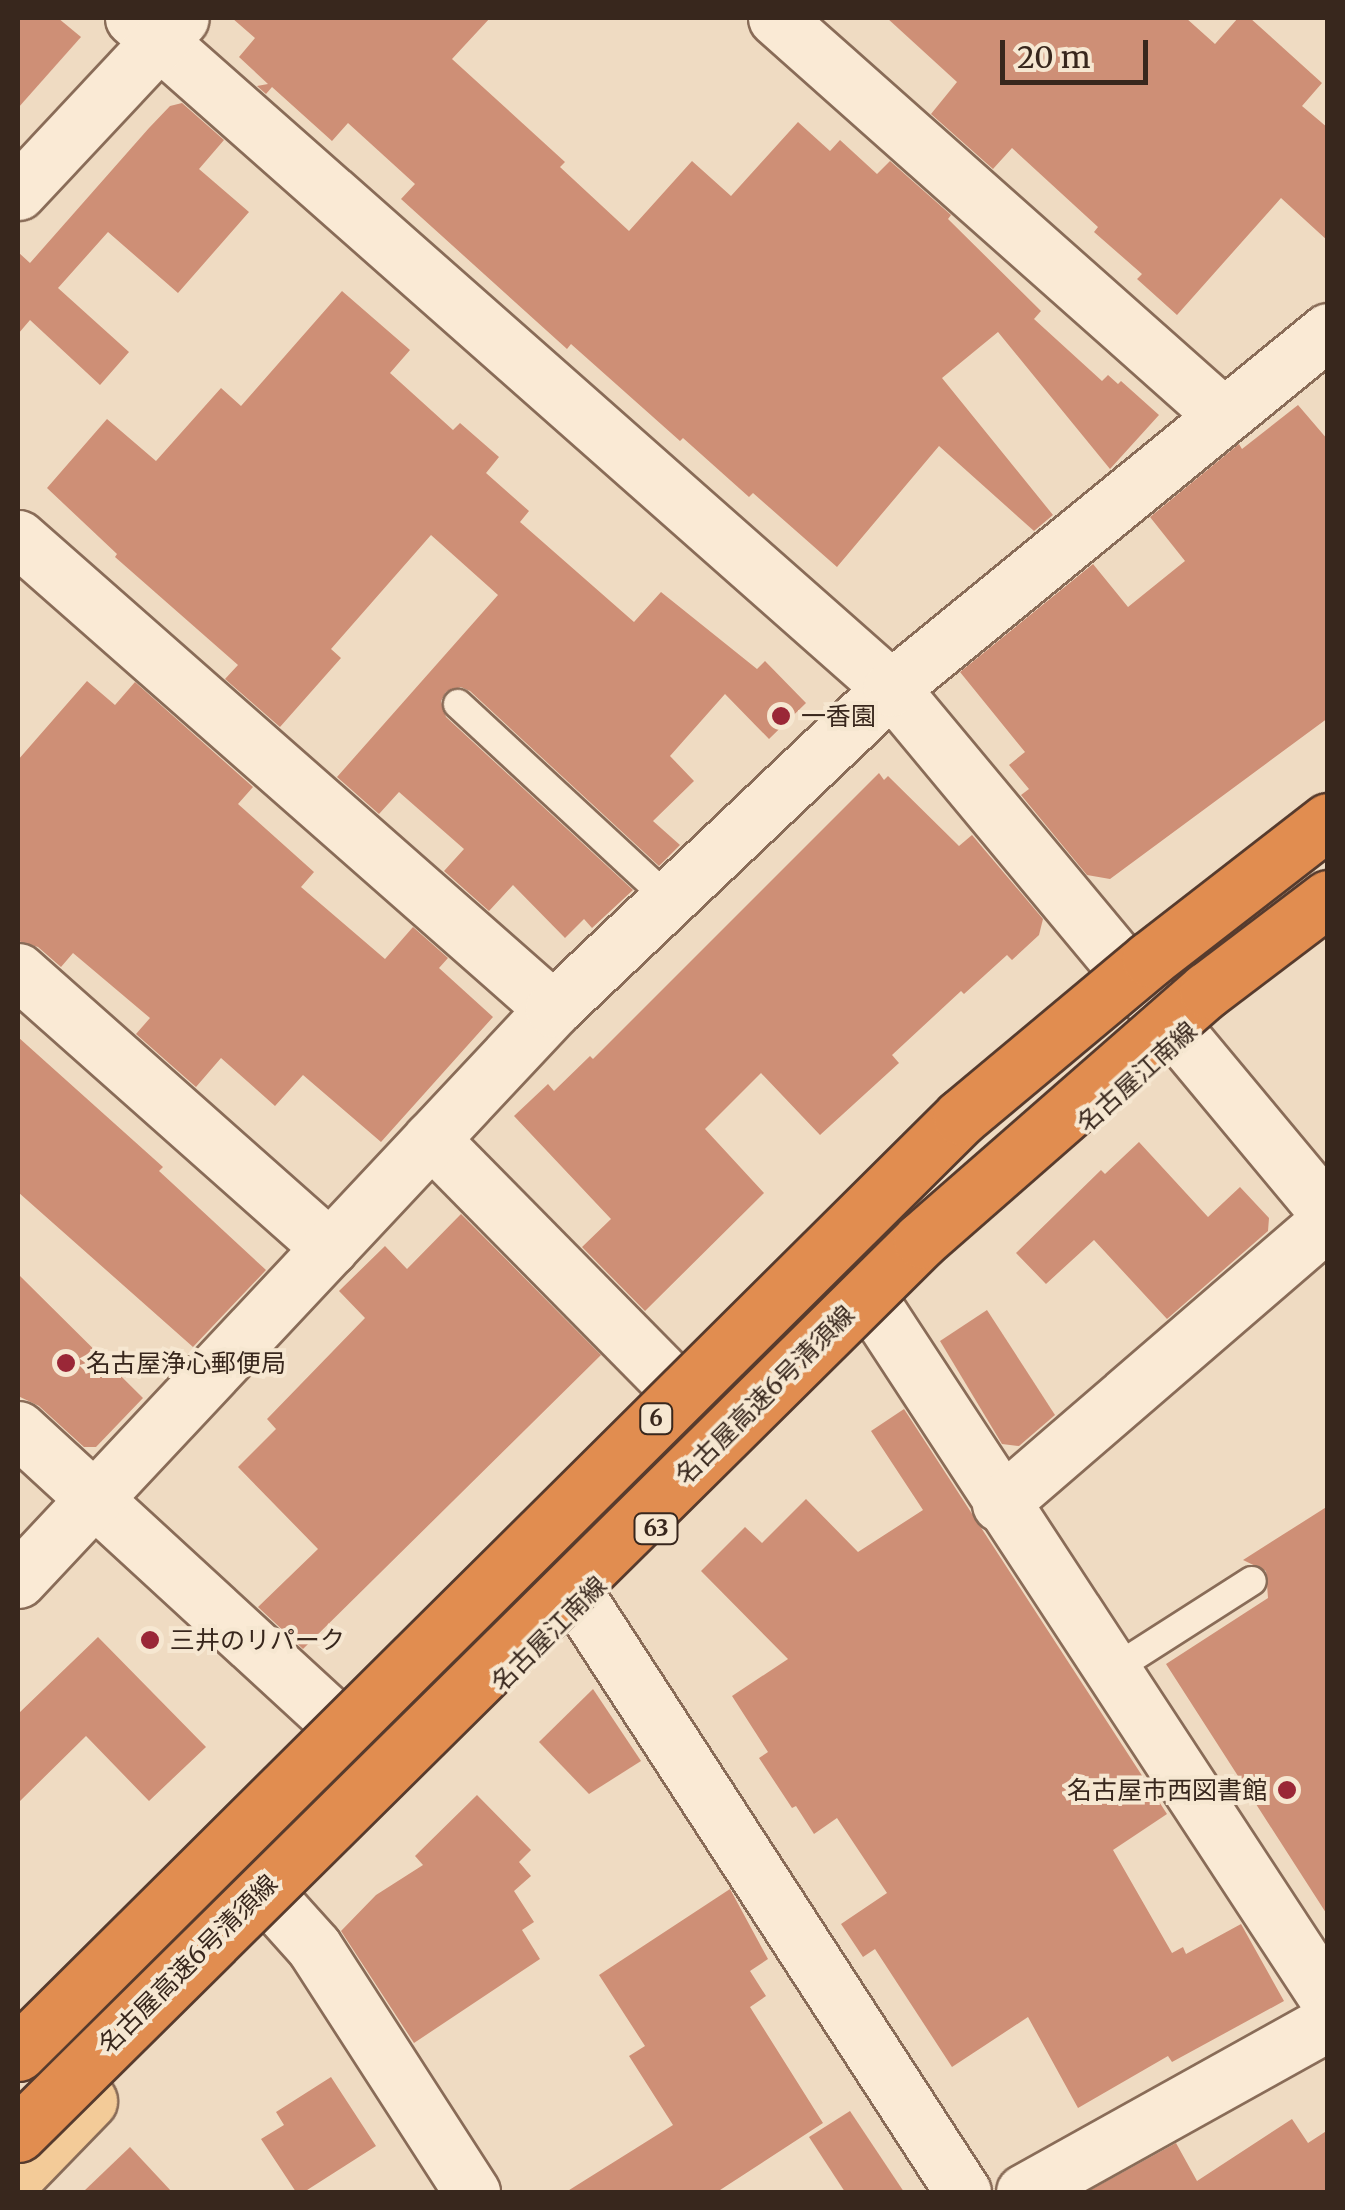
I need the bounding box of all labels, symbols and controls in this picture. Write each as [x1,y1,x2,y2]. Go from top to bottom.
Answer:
scale bar [1005,20,1152,82]
text: 20 m [1017,38,1090,76]
place label: 一香園 [801,701,876,731]
marker: 一香園 [770,705,792,727]
street label: 名古屋江南線 [1071,1016,1203,1138]
street label: 名古屋高速6号清須線 [670,1300,860,1490]
place label: 名古屋浄心郵便局 [86,1348,286,1378]
marker: 名古屋浄心郵便局 [55,1352,77,1374]
road number: 6 [638,1402,674,1436]
road number: 63 [631,1512,681,1546]
street label: 名古屋江南線 [485,1570,613,1698]
place label: 三井のリパーク [170,1625,345,1655]
marker: 三井のリパーク [139,1629,161,1651]
place label: 名古屋市西図書館 [1067,1775,1267,1805]
marker: 名古屋市西図書館 [1276,1779,1298,1801]
street label: 名古屋高速6号清須線 [93,1869,283,2059]

